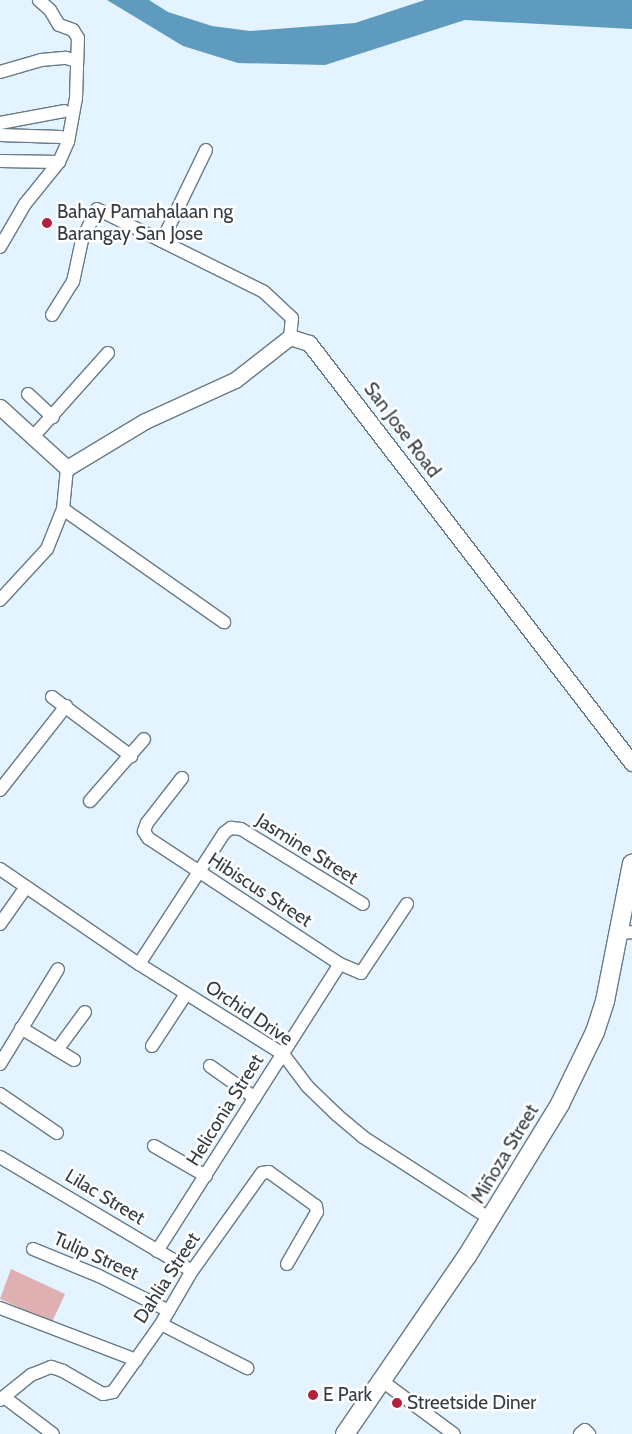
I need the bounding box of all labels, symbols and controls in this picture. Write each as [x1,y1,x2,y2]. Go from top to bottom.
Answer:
place label: Bahay Pamahalaan ng Barangay San Jose [57,201,233,245]
marker: Bahay Pamahalaan ng Barangay San Jose [41,217,53,229]
street label: San Jose Road [359,378,445,482]
street label: Jasmine Street [252,809,362,889]
street label: Hibiscus Street [204,848,316,932]
street label: Orchid Drive [201,975,297,1051]
street label: Heliconia Street [182,1050,268,1170]
street label: Miñoza Street [467,1100,543,1208]
street label: Lilac Street [61,1164,149,1230]
street label: Tulip Street [50,1227,142,1285]
street label: Dahlia Street [129,1228,205,1328]
place label: E Park [323,1384,372,1406]
marker: E Park [307,1389,319,1401]
place label: Streetside Diner [407,1392,536,1414]
marker: Streetside Diner [391,1397,403,1409]

